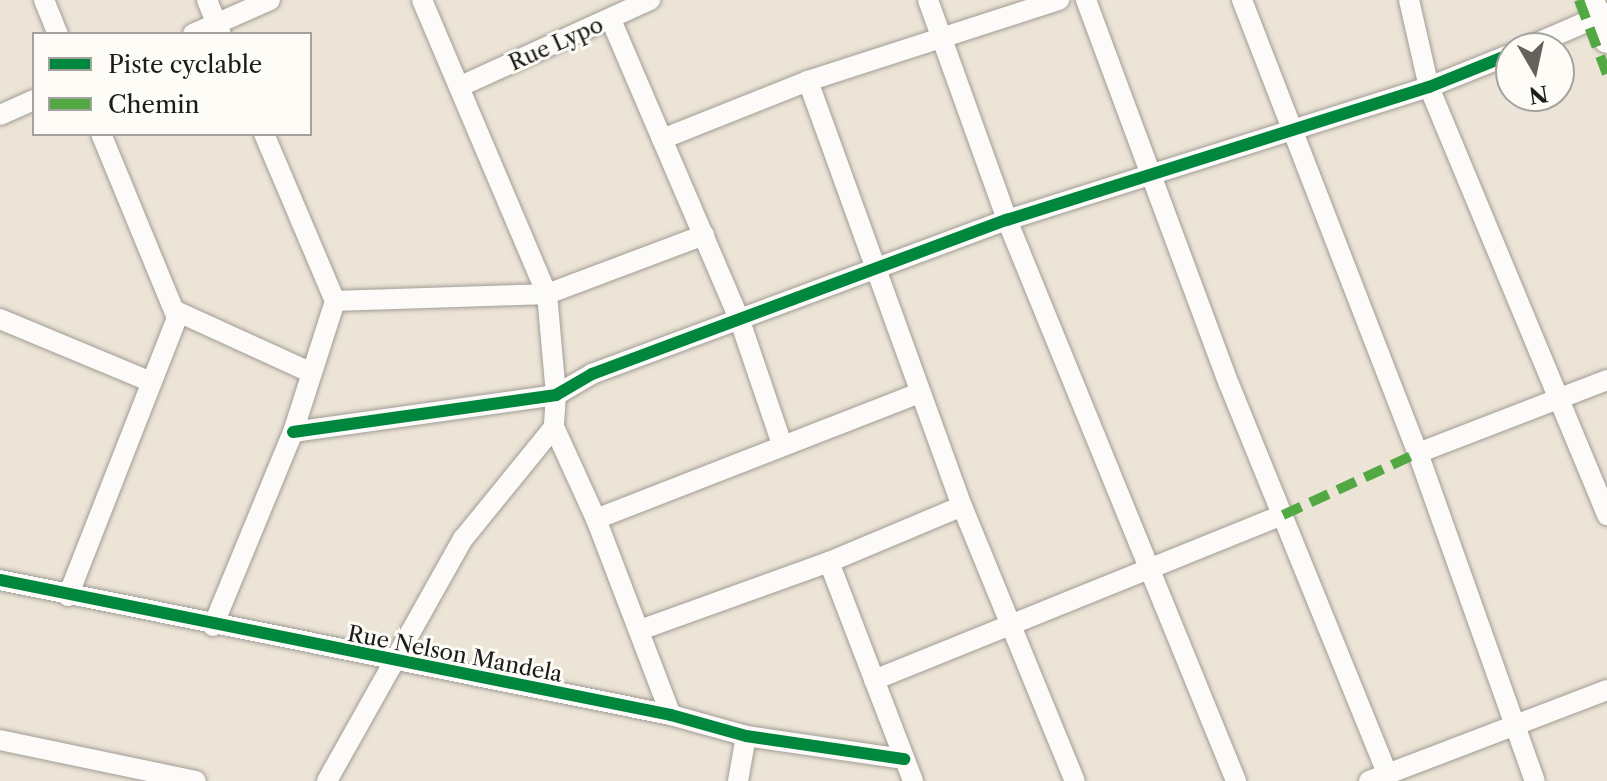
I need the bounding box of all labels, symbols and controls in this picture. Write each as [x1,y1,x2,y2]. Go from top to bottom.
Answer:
street label: Rue Lypo [505,12,607,76]
legend [32,32,312,136]
north arrow [1495,32,1575,112]
text: Piste cyclable [108,50,262,79]
text: N [1527,79,1550,109]
text: Chemin [108,90,200,119]
street label: Rue Nelson Mandela [345,620,565,688]

